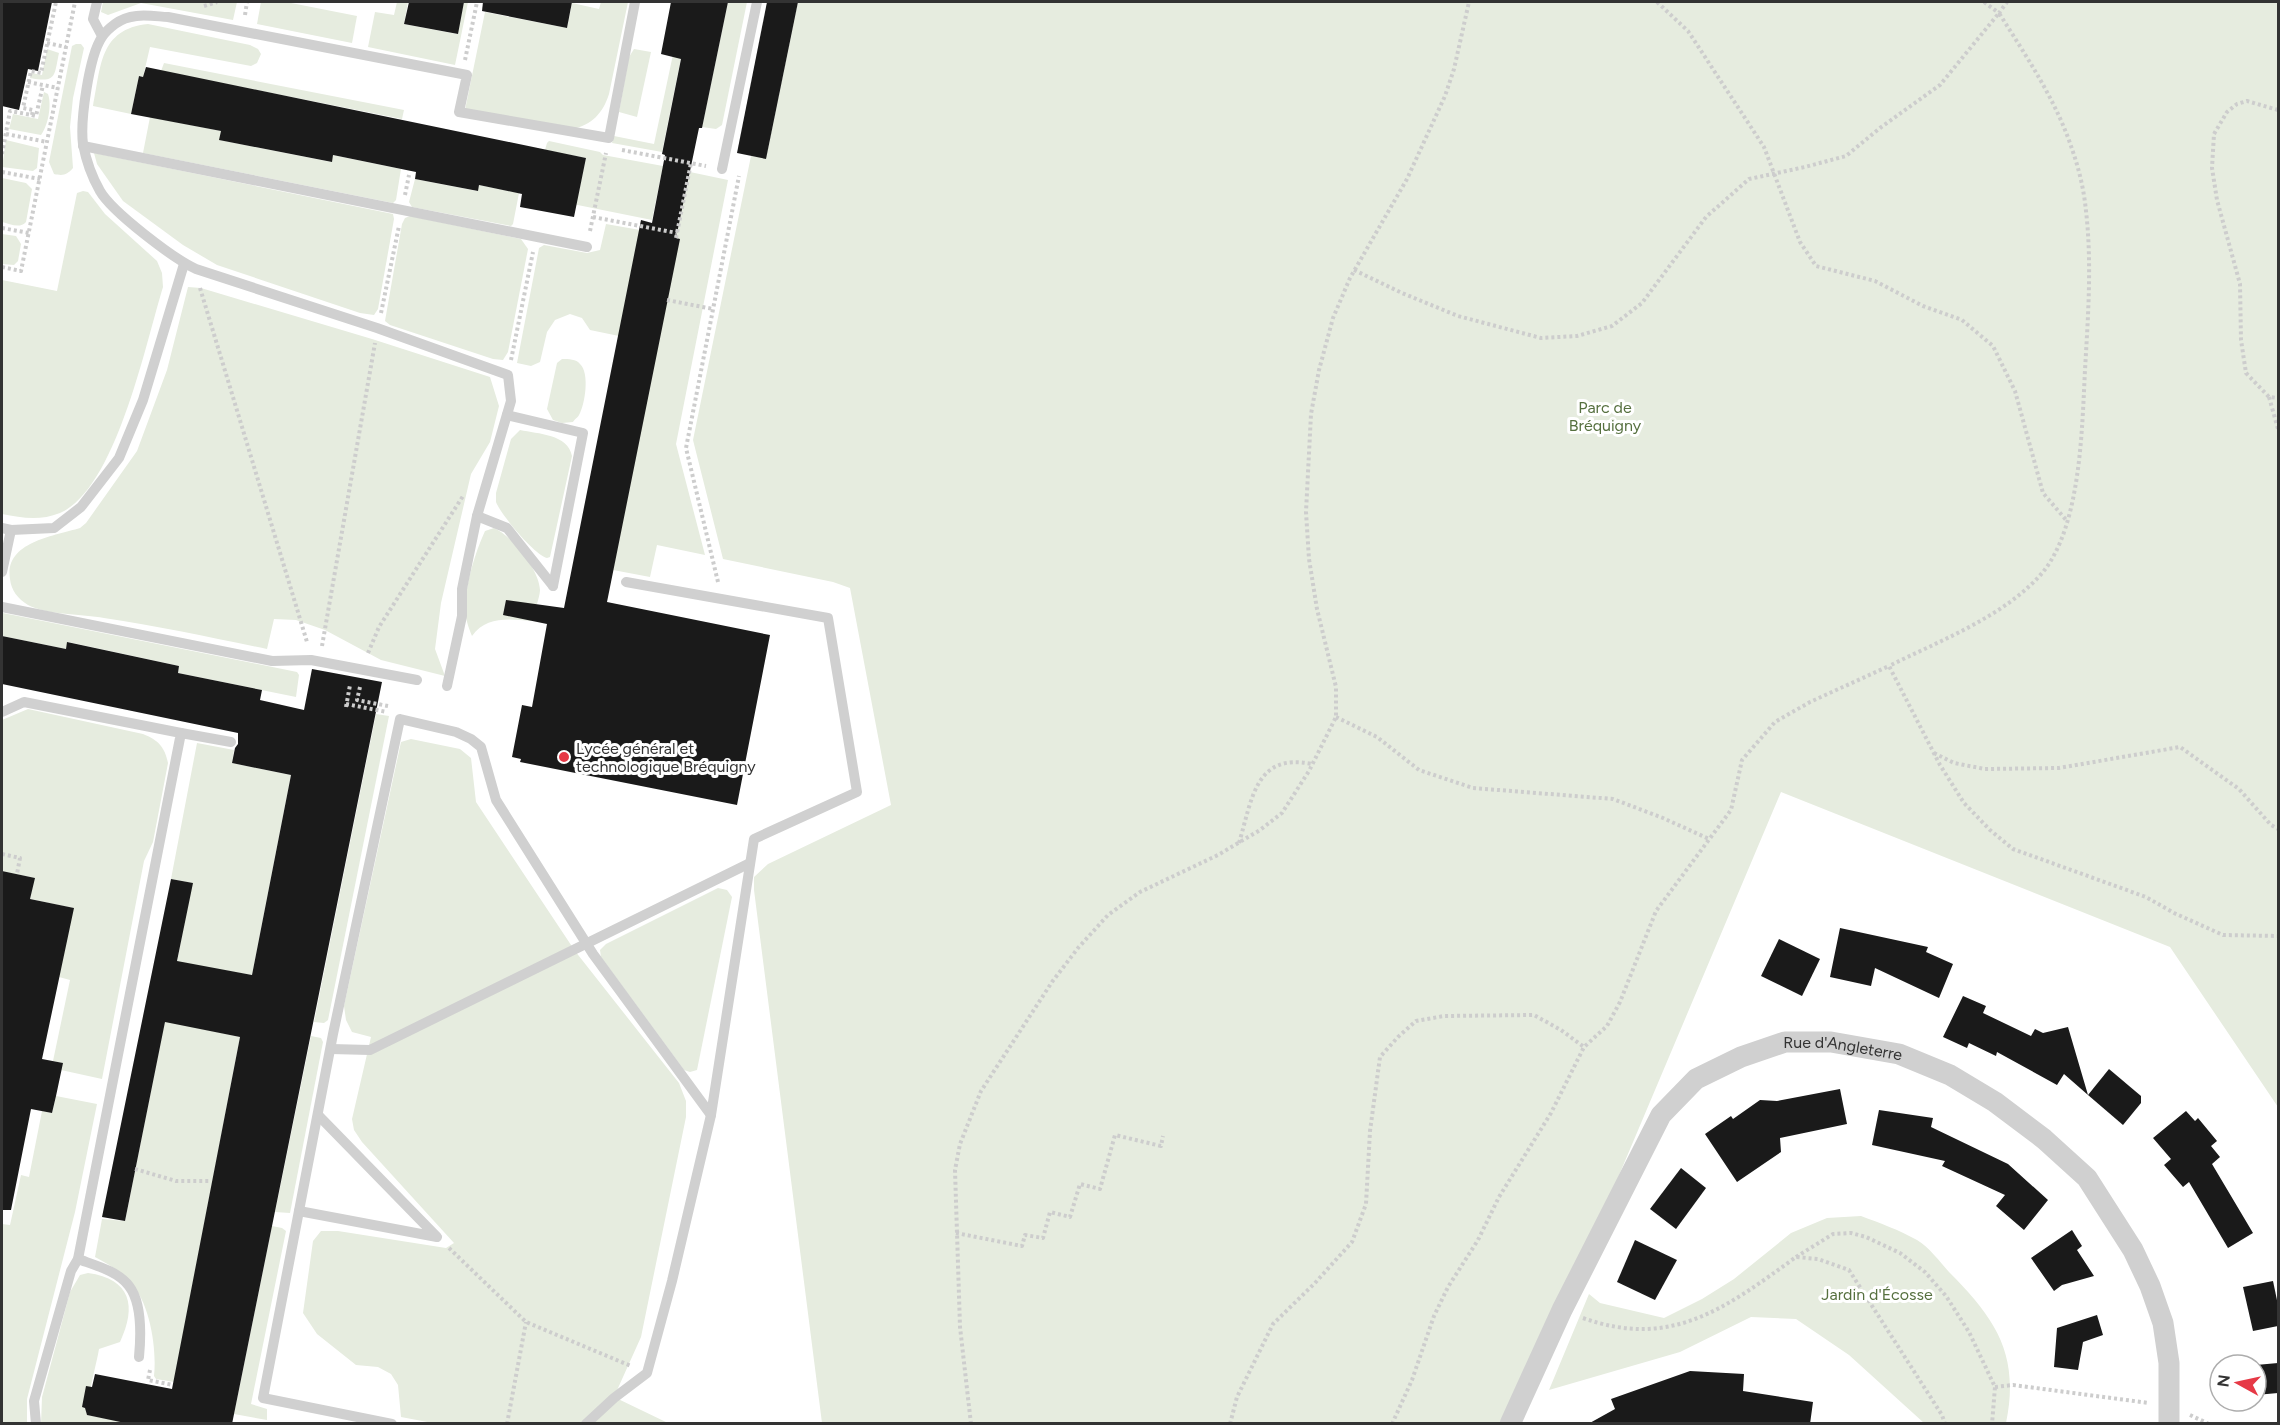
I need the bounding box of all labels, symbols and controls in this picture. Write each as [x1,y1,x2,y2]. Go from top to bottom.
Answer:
park label: Parc de Bréquigny [1569,398,1642,435]
place label: Lycée général et technologique Bréquigny [576,739,756,776]
marker: Lycée général et technologique Bréquigny [557,750,571,764]
street label: Rue d'Angleterre [1783,1033,1904,1064]
park label: Jardin d'Écosse [1821,1285,1933,1304]
north arrow [2208,1353,2268,1413]
text: N [2213,1374,2234,1388]

